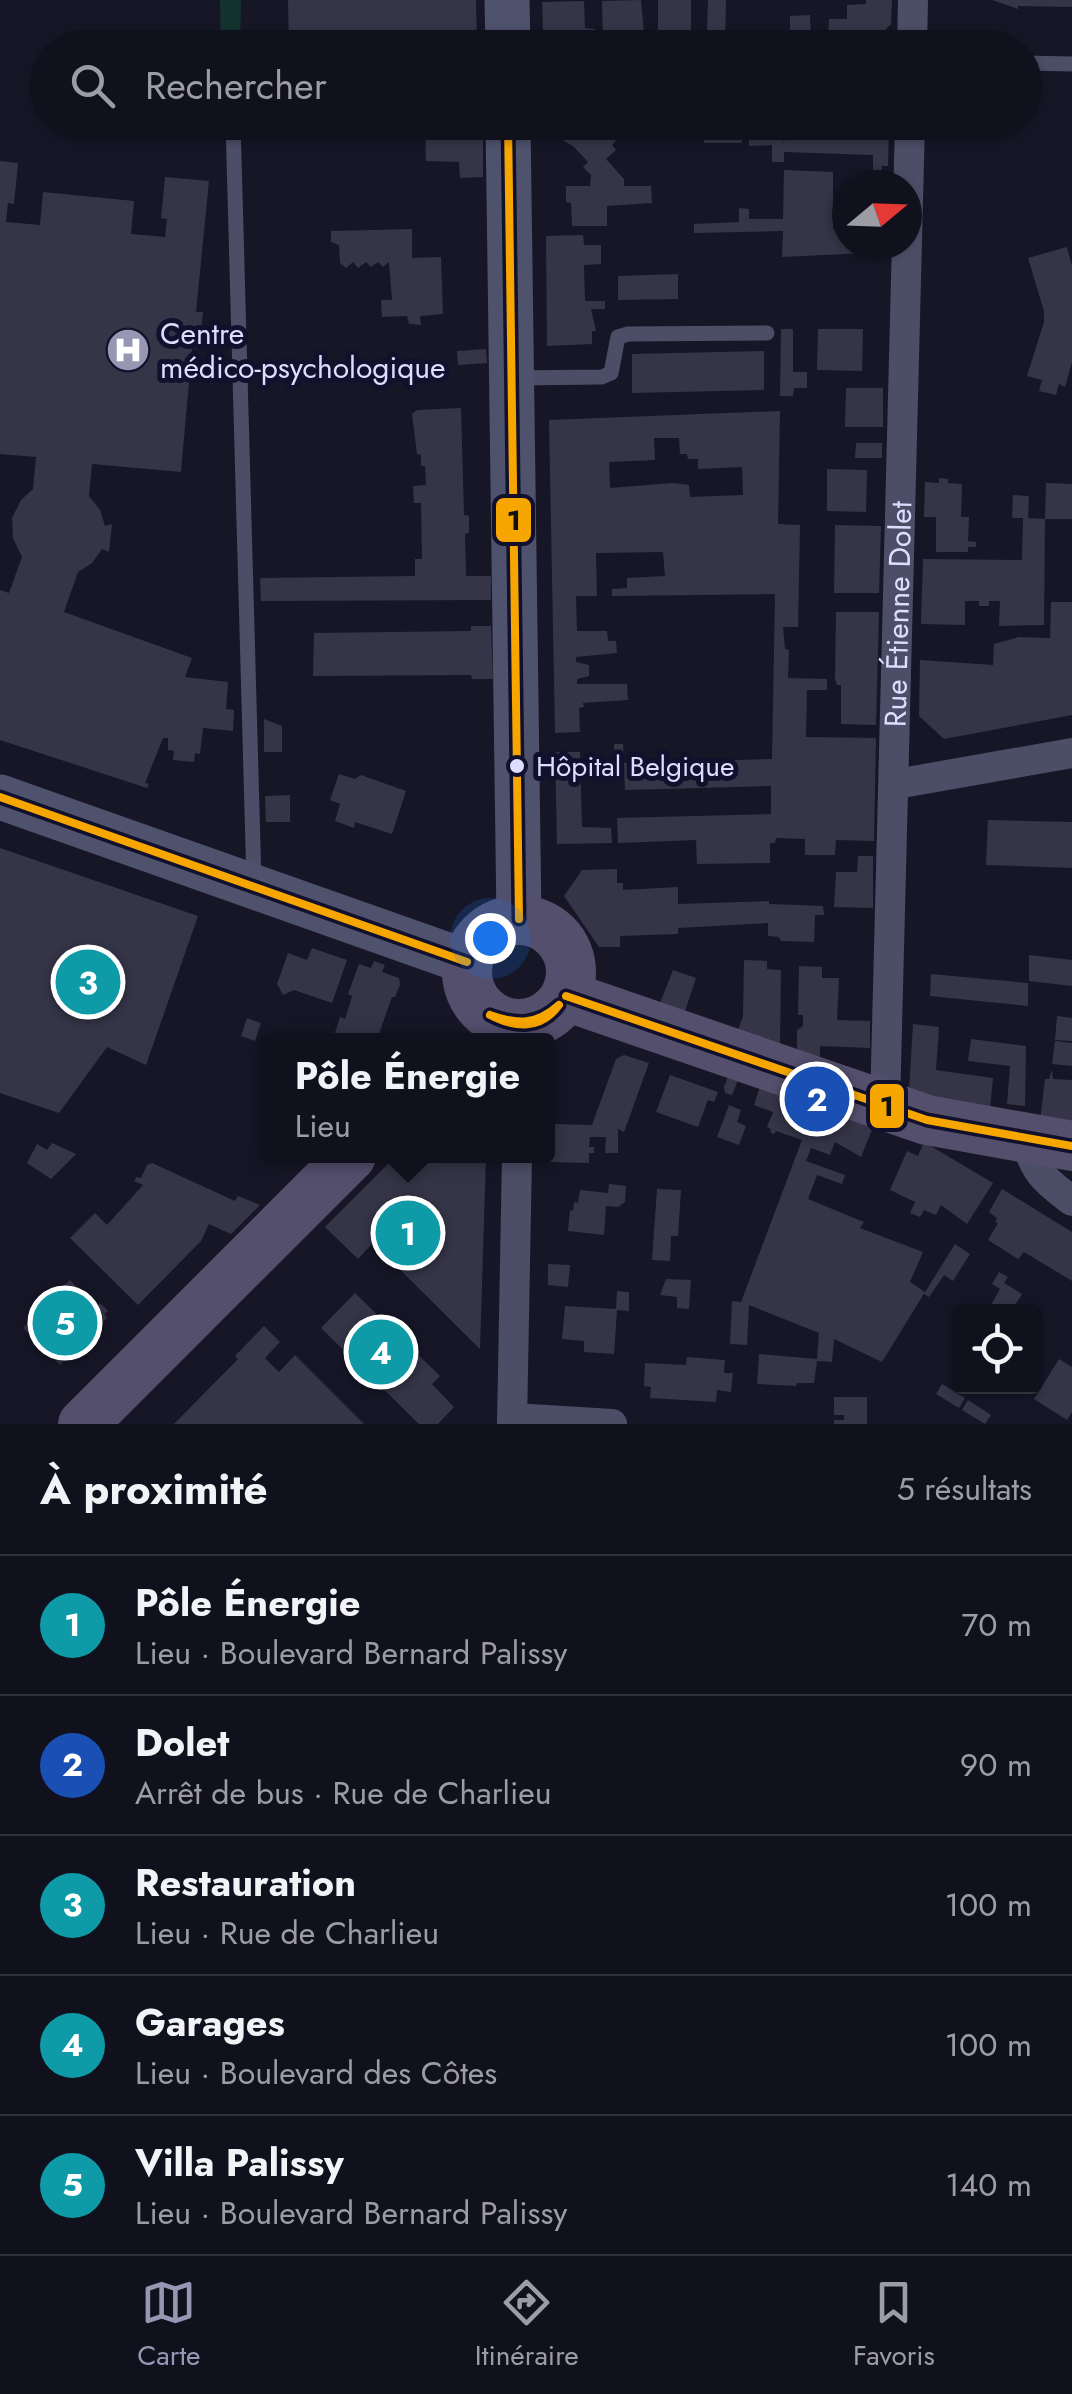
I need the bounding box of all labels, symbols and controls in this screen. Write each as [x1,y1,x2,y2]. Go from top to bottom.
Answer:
search box [30,30,1042,140]
icon: search [65,58,120,113]
text: Rechercher [145,58,327,113]
north arrow [832,170,922,260]
place label: Centre médico-psychologique [160,312,446,389]
hospital icon: Centre médico-psychologique [105,327,151,373]
line badge: 1 [494,496,533,544]
text: 1 [507,500,521,541]
street label: Rue Étienne Dolet [873,500,922,728]
place label: Hôpital Belgique [536,746,734,787]
marker: Hôpital Belgique [507,756,527,776]
your location [465,913,516,964]
pin: 3 [56,944,120,1020]
popup [260,1033,555,1163]
text: Pôle Énergie [295,1048,520,1103]
pin: 2 [784,1062,850,1136]
line badge: 1 [868,1082,906,1130]
text: 1 [880,1086,894,1127]
text: Lieu [295,1103,351,1149]
pin: 1 [376,1196,440,1270]
pin: 5 [32,1286,98,1360]
map controls [952,1304,1042,1394]
button: locate [952,1304,1042,1394]
pin: 4 [348,1314,414,1390]
text: À proximité [40,1459,268,1520]
text: 5 résultats [897,1466,1032,1512]
text: Pôle Énergie [135,1575,360,1630]
text: 1 [64,1602,81,1648]
text: 70 m [961,1602,1032,1648]
text: Lieu · Boulevard Bernard Palissy [135,1630,567,1676]
text: Dolet [135,1715,229,1770]
text: 2 [62,1742,83,1788]
text: 90 m [960,1742,1032,1788]
text: Arrêt de bus · Rue de Charlieu [135,1770,552,1816]
text: Restauration [135,1855,356,1910]
text: 3 [63,1882,82,1928]
text: 100 m [945,1882,1032,1928]
text: Lieu · Rue de Charlieu [135,1910,439,1956]
text: Garages [135,1995,285,2050]
text: 4 [61,2022,84,2068]
text: 100 m [945,2022,1032,2068]
text: Lieu · Boulevard des Côtes [135,2050,497,2096]
text: Villa Palissy [135,2135,344,2190]
text: 5 [62,2162,83,2208]
text: 140 m [945,2162,1032,2208]
text: Lieu · Boulevard Bernard Palissy [135,2190,567,2236]
tab: Carte [137,2275,201,2376]
tab: Itinéraire [475,2275,579,2376]
tab: Favoris [853,2275,935,2376]

